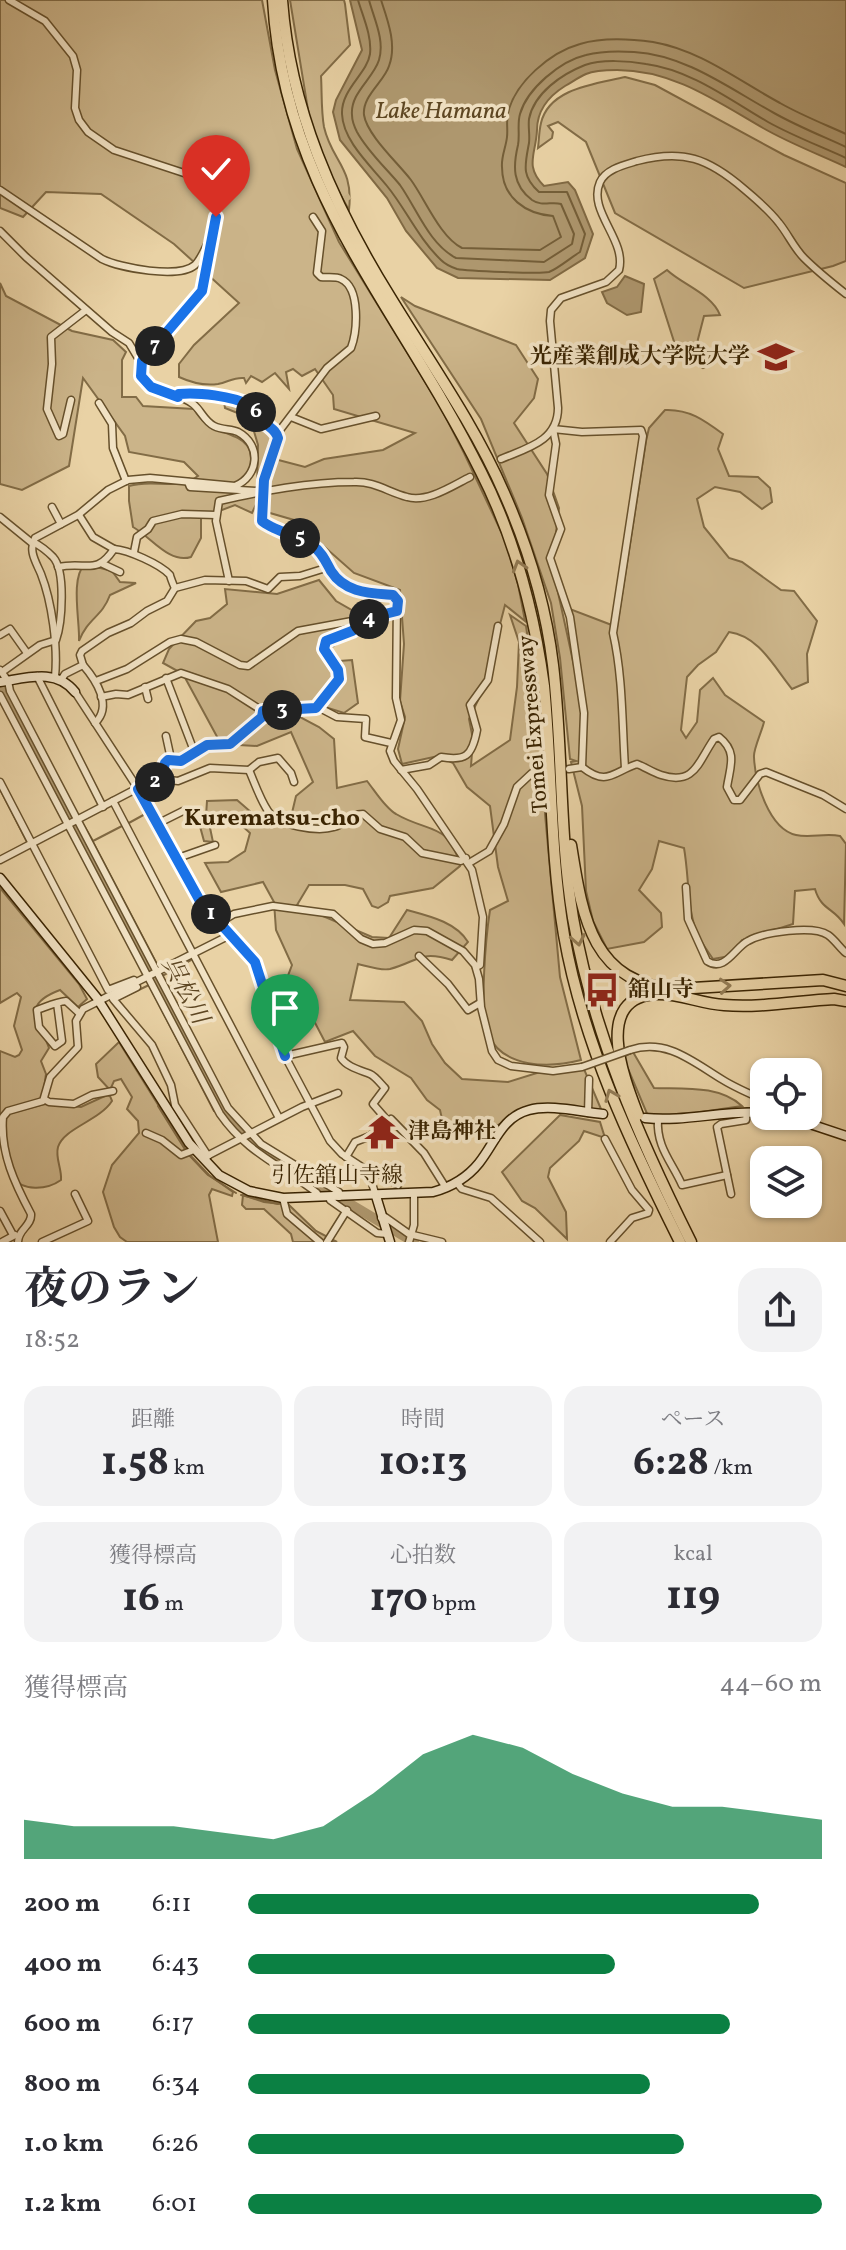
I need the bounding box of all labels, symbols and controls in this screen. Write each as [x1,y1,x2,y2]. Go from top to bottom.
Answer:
water label: Lake Hamana [375,95,507,129]
pin [182,135,250,217]
icon: check [194,147,238,191]
pin: 7 [135,326,175,366]
text: 7 [150,330,160,361]
school or university icon: 光産業創成大学院大学 [757,338,795,376]
place label: 光産業創成大学院大学 [530,342,750,373]
pin: 6 [236,392,276,432]
text: 6 [250,396,262,427]
pin: 5 [280,518,320,558]
text: 5 [295,522,305,553]
one-way arrow [512,560,528,574]
pin: 4 [349,599,389,639]
text: 4 [362,603,376,634]
street label: Tomei Expressway [511,634,557,814]
pin: 3 [262,690,302,730]
text: 3 [276,694,288,725]
pin: 2 [135,762,175,802]
text: 2 [149,766,161,797]
district label: Kurematsu-cho [184,802,360,836]
pin: 1 [191,894,231,934]
text: 1 [207,898,215,929]
one-way arrow [568,933,585,947]
water label: 呉松川 [152,951,217,1033]
bus stop icon: 舘山寺 [583,971,621,1009]
pin [251,974,319,1056]
place label: 舘山寺 [628,975,694,1006]
one-way arrow [719,978,732,995]
icon: arrive [263,986,307,1030]
map controls [750,1058,822,1218]
button: locate [750,1058,822,1130]
one-way arrow [604,1089,621,1103]
temple icon: 津島神社 [363,1113,401,1151]
place label: 津島神社 [408,1117,496,1148]
button: layers [750,1146,822,1218]
street label: 引佐舘山寺線 [271,1161,403,1192]
text: 夜のラン [24,1261,200,1322]
button: share [738,1268,822,1352]
text: 18:52 [24,1322,80,1358]
text: 距離 [131,1405,175,1436]
text: 時間 [401,1405,445,1436]
text: ペース [661,1405,725,1436]
text: 1.58 [101,1436,169,1492]
text: 10:13 [379,1436,467,1492]
text: 6:28 [633,1436,709,1492]
text: km [169,1453,205,1484]
text: /km [709,1453,753,1484]
text: kcal [673,1539,713,1570]
text: 獲得標高 [109,1541,197,1572]
text: 心拍数 [390,1541,456,1572]
text: 119 [666,1570,720,1626]
text: 16 [122,1572,160,1628]
text: 170 [370,1572,428,1628]
text: m [160,1589,184,1620]
text: bpm [428,1589,476,1620]
text: 44–60 m [720,1666,822,1702]
text: 獲得標高 [24,1671,128,1707]
text: 200 m [24,1886,100,1922]
text: 6:11 [152,1886,191,1922]
text: 400 m [24,1946,102,1982]
text: 6:43 [152,1946,199,1982]
text: 600 m [24,2006,101,2042]
text: 6:17 [152,2006,194,2042]
text: 800 m [24,2066,101,2102]
text: 6:34 [152,2066,200,2102]
text: 1.0 km [24,2126,104,2162]
text: 6:26 [152,2126,198,2162]
text: 1.2 km [24,2186,101,2222]
text: 6:01 [152,2186,197,2222]

